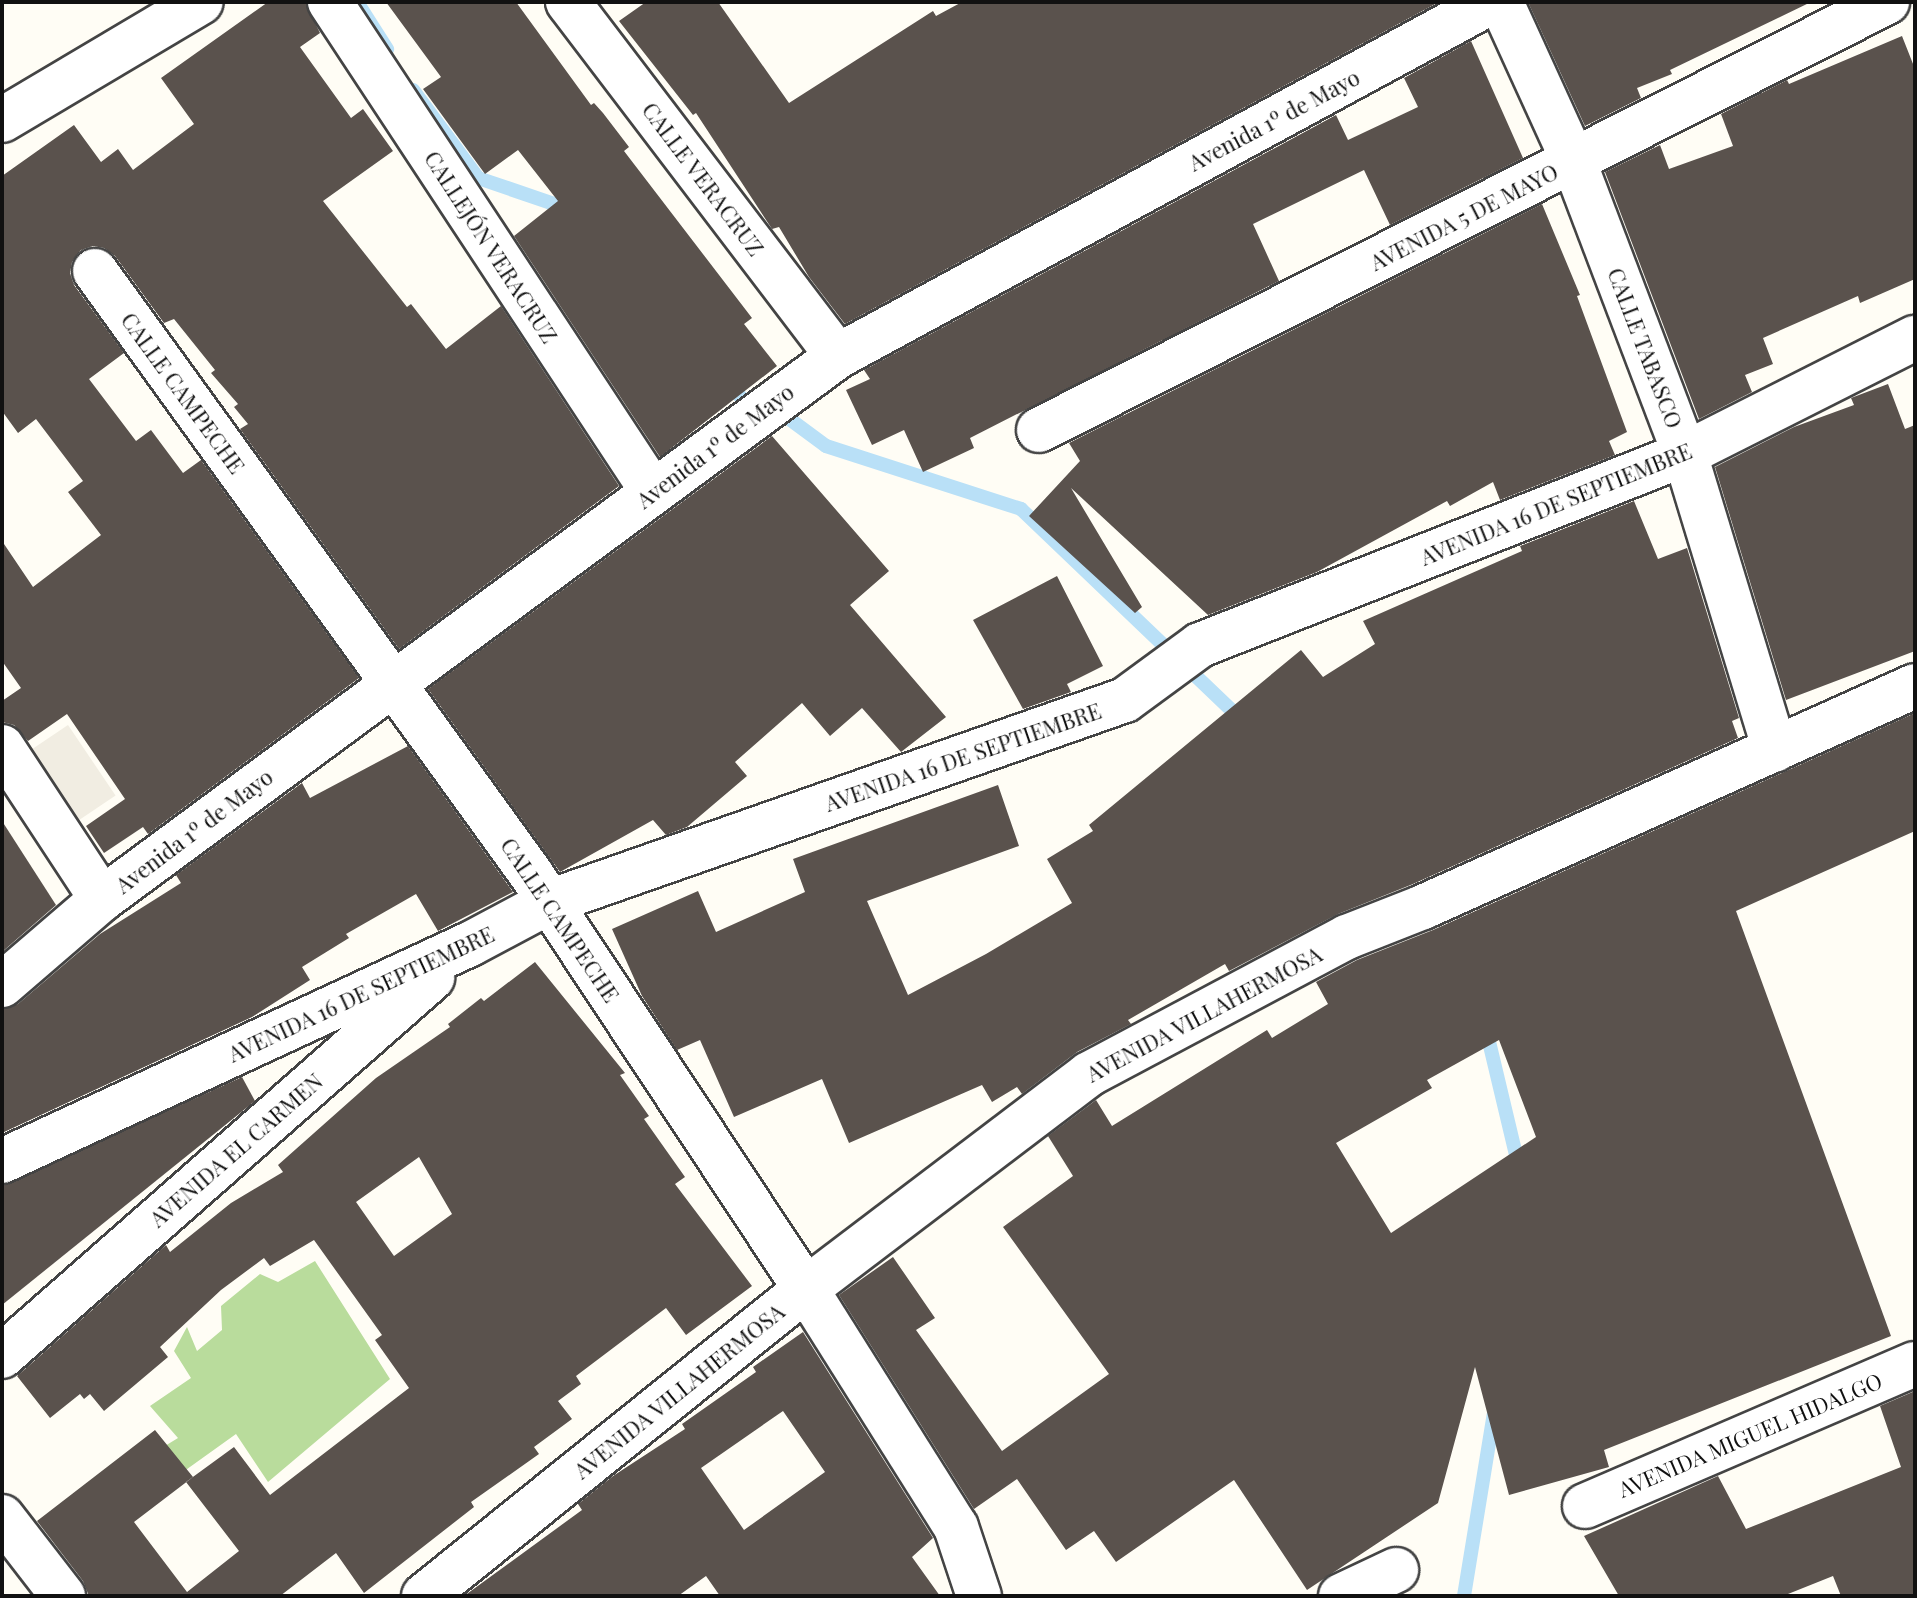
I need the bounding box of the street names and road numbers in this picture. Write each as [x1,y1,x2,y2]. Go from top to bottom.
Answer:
street label: Avenida 1º de Mayo [1184,64,1364,176]
street label: CALLE VERACRUZ [637,97,769,261]
street label: CALLEJÓN VERACRUZ [419,146,563,348]
street label: AVENIDA 5 DE MAYO [1365,158,1563,276]
street label: CALLE TABASCO [1602,264,1688,432]
street label: CALLE CAMPECHE [116,307,250,479]
street label: Avenida 1º de Mayo [631,378,799,514]
street label: AVENIDA 16 DE SEPTIEMBRE [1416,437,1696,571]
street label: AVENIDA 16 DE SEPTIEMBRE [821,697,1105,817]
street label: Avenida 1º de Mayo [110,763,278,899]
street label: CALLE CAMPECHE [495,833,625,1007]
street label: AVENIDA 16 DE SEPTIEMBRE [224,921,498,1067]
street label: AVENIDA VILLAHERMOSA [1081,940,1327,1088]
street label: AVENIDA EL CARMEN [144,1068,328,1232]
street label: AVENIDA VILLAHERMOSA [568,1298,790,1484]
street label: AVENIDA MIGUEL HIDALGO [1614,1367,1886,1503]

